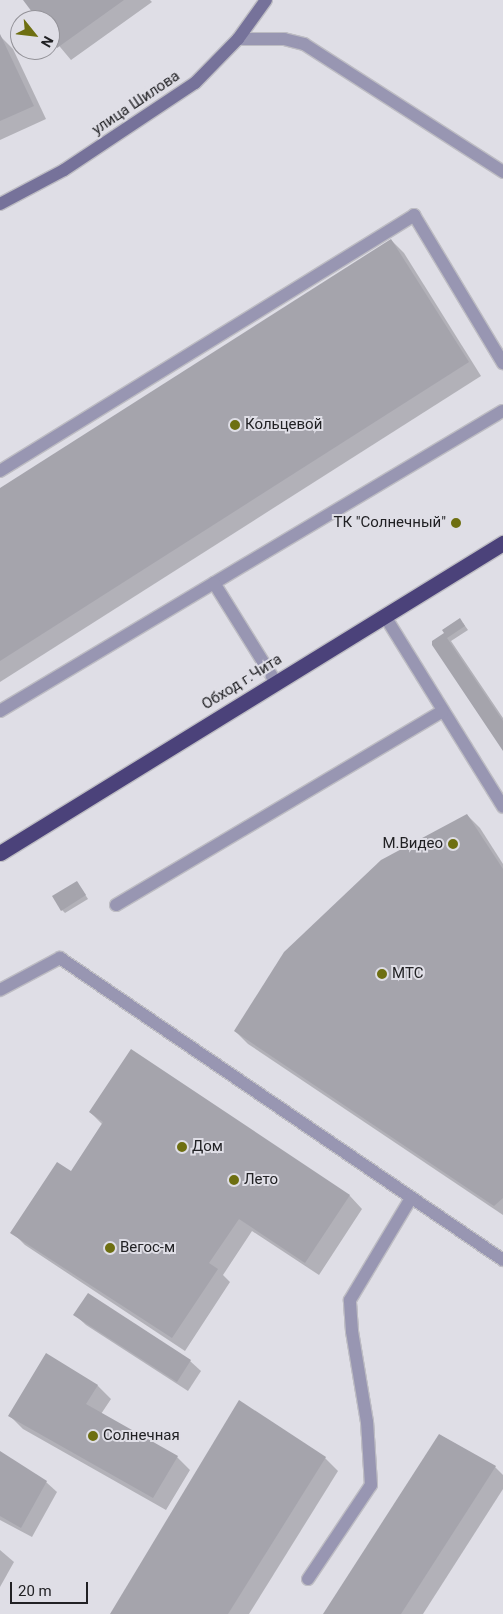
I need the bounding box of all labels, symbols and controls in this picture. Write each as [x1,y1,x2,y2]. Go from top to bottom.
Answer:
north arrow [10,10,60,60]
text: N [38,34,57,50]
street label: улица Шилова [89,67,183,139]
place label: Кольцевой [245,416,322,434]
marker: Кольцевой [229,419,241,431]
place label: ТК "Солнечный" [333,514,446,532]
marker: ТК "Солнечный" [450,517,462,529]
street label: Обход г.Чита [199,650,285,714]
place label: М.Видео [382,835,443,853]
marker: М.Видео [447,838,459,850]
place label: МТС [392,965,423,983]
marker: МТС [376,968,388,980]
place label: Дом [192,1138,223,1156]
marker: Дом [176,1141,188,1153]
place label: Лето [244,1171,278,1189]
marker: Лето [228,1174,240,1186]
place label: Вегос-м [120,1239,175,1257]
marker: Вегос-м [104,1242,116,1254]
place label: Солнечная [103,1427,180,1445]
marker: Солнечная [87,1430,99,1442]
scale bar [12,1572,90,1604]
text: 20 m [18,1582,52,1600]

